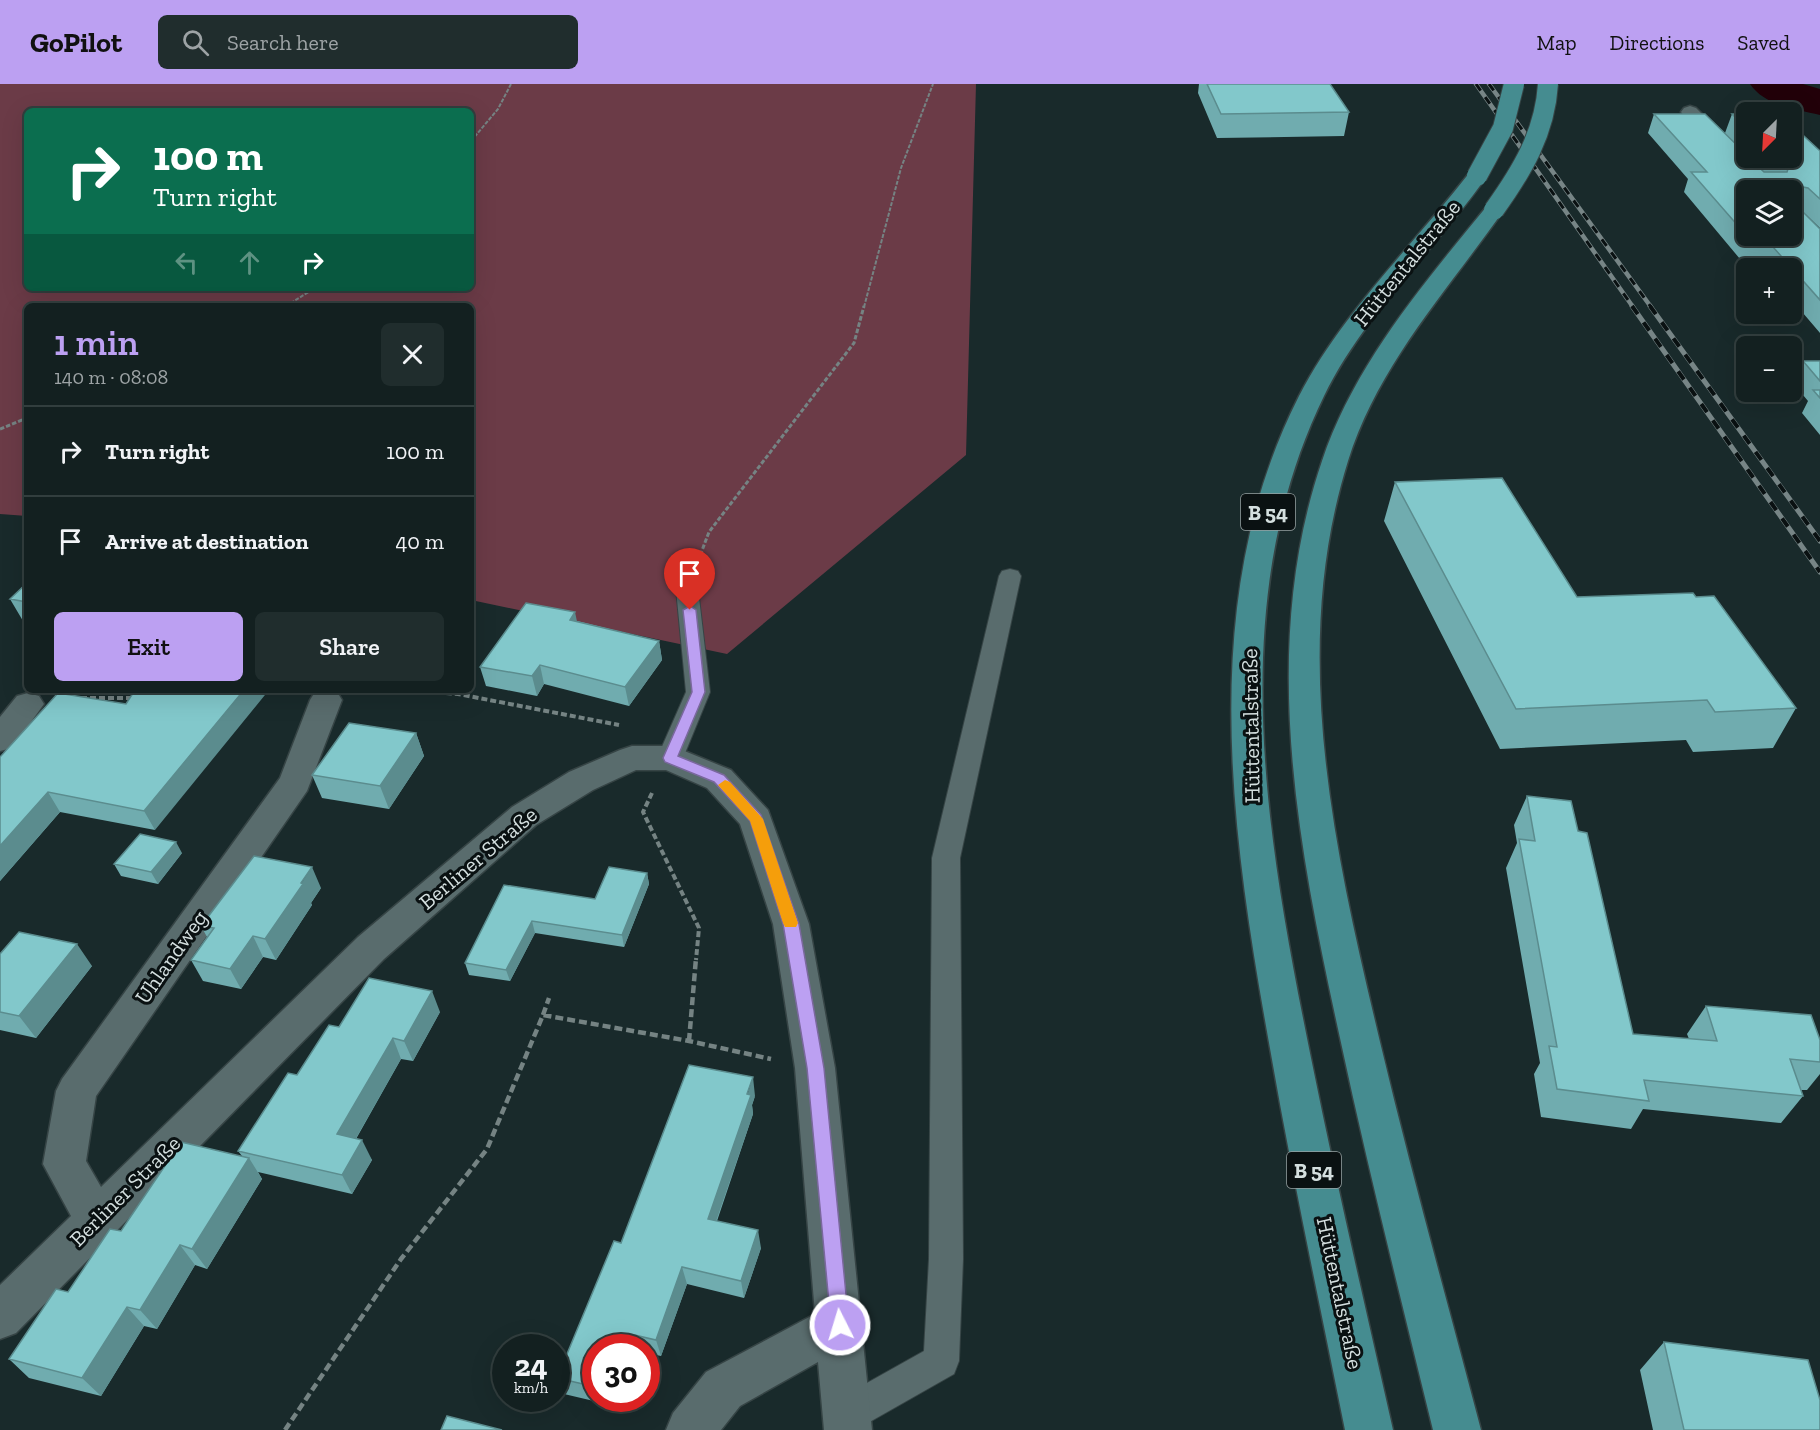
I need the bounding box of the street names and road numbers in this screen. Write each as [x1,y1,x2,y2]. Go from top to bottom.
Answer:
street label: Hüttentalstraße [1348,194,1466,332]
road number: B 54 [1241,494,1295,530]
street label: Hüttentalstraße [1236,648,1266,804]
street label: Berliner Straße [413,801,543,915]
street label: Uhlandweg [129,905,213,1009]
street label: Berliner Straße [64,1130,186,1252]
road number: B 54 [1287,1152,1341,1188]
street label: Hüttentalstraße [1311,1214,1369,1372]

